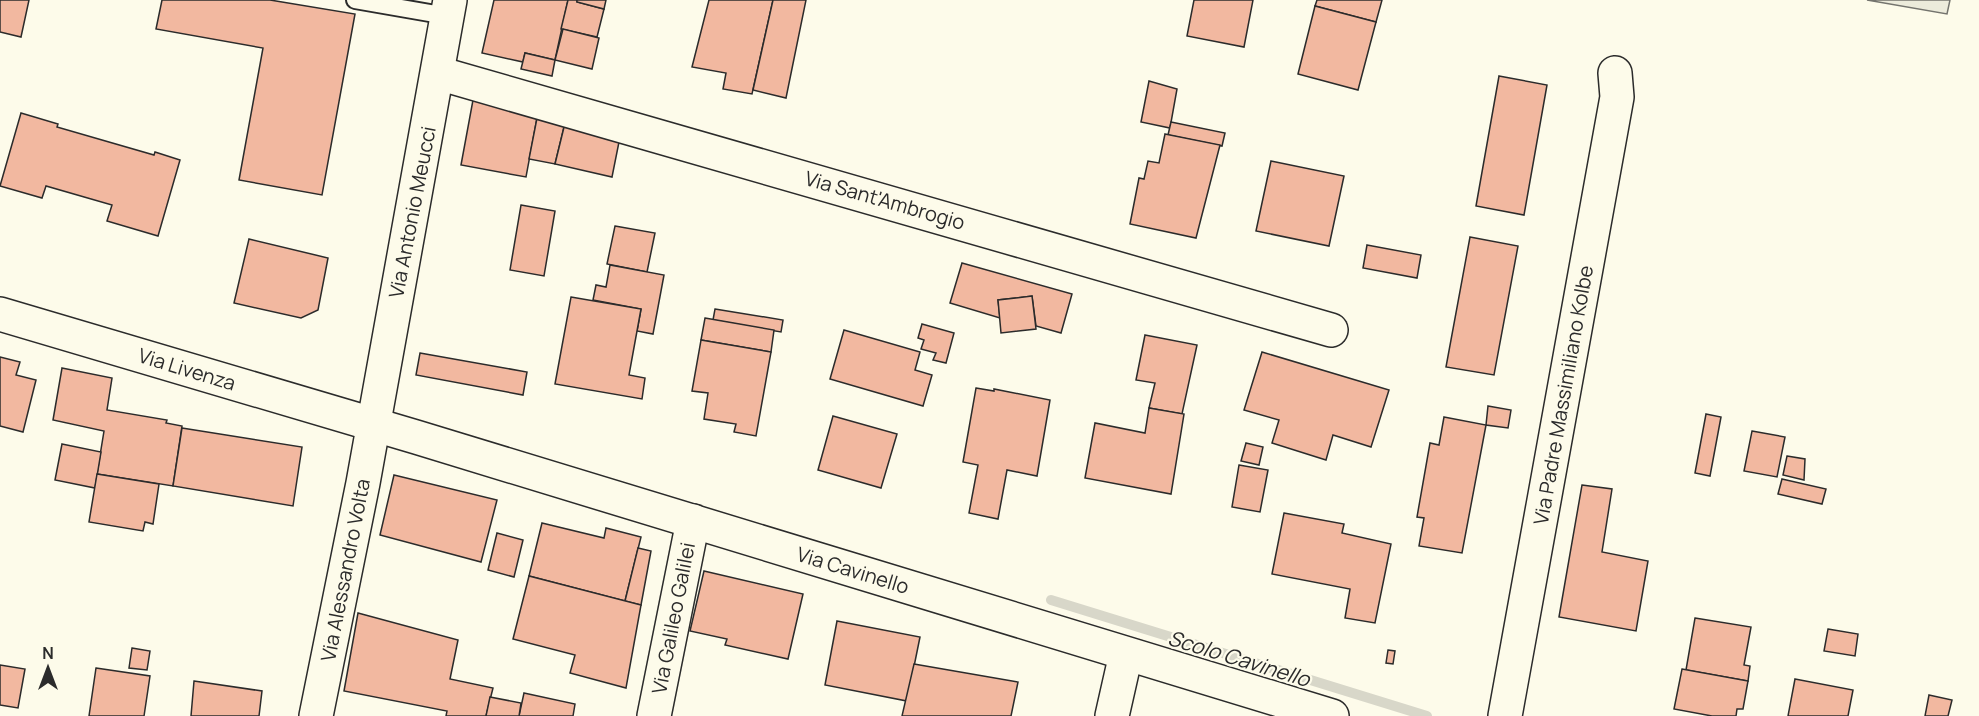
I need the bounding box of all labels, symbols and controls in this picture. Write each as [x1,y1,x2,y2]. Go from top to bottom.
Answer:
street label: Via Antonio Meucci [382,124,442,300]
street label: Via Sant'Ambrogio [802,164,968,236]
street label: Via Padre Massimiliano Kolbe [1527,263,1599,527]
street label: Via Livenza [135,341,239,397]
street label: Via Alessandro Volta [314,476,376,664]
street label: Via Galileo Galilei [645,540,701,696]
street label: Via Cavinello [794,540,913,600]
water label: Scolo Cavinello [1165,623,1315,693]
north arrow [18,638,78,698]
text: N [42,642,54,664]

